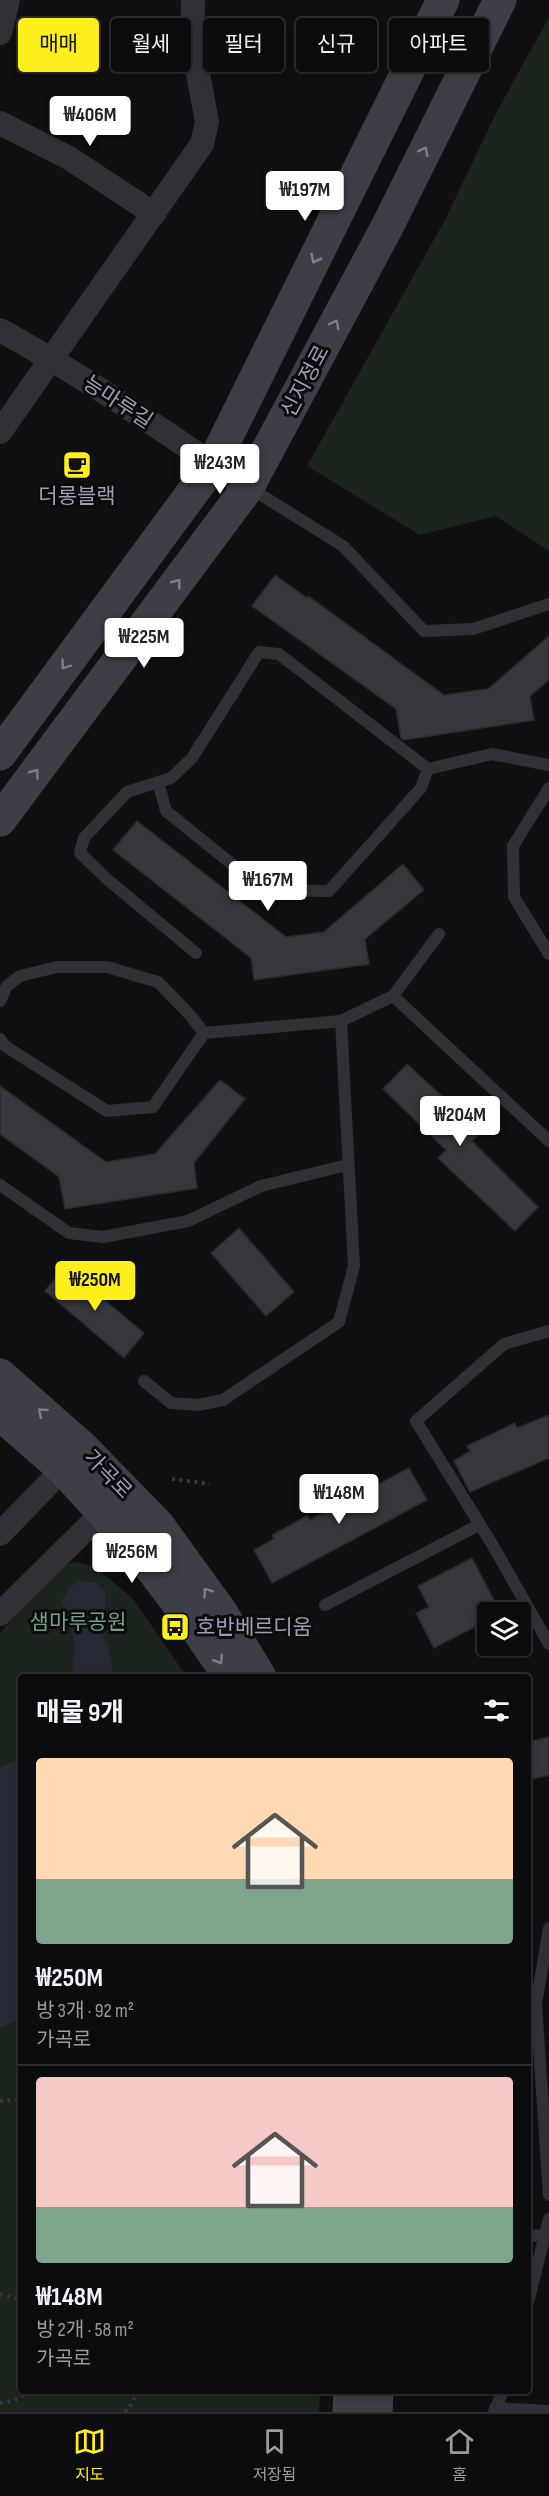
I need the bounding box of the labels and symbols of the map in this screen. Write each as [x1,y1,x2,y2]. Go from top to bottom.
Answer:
pin: ₩406M [48,96,132,147]
one-way arrow [417,147,429,158]
pin: ₩197M [263,171,347,222]
one-way arrow [311,253,322,264]
one-way arrow [328,320,339,331]
street label: 신지정로 [276,341,335,421]
street label: 능마루길 [79,371,157,434]
pin: ₩243M [178,444,262,495]
cafe icon: 더롱블랙 [61,449,93,481]
place label: 더롱블랙 [38,484,116,509]
one-way arrow [170,579,181,590]
pin: ₩225M [102,618,186,669]
one-way arrow [62,659,73,670]
one-way arrow [28,768,39,779]
pin: ₩167M [226,861,310,912]
pin: ₩204M [418,1096,502,1147]
pin: ₩250M [53,1261,137,1312]
one-way arrow [38,1408,49,1419]
street label: 가곡로 [79,1445,137,1504]
pin: ₩148M [297,1474,381,1525]
pin: ₩256M [90,1533,174,1584]
one-way arrow [203,1587,214,1598]
park label: 샘마루공원 [30,1610,126,1635]
bus stop icon: 호반베르디움 [159,1611,191,1643]
place label: 호반베르디움 [196,1615,312,1640]
one-way arrow [212,1654,224,1664]

